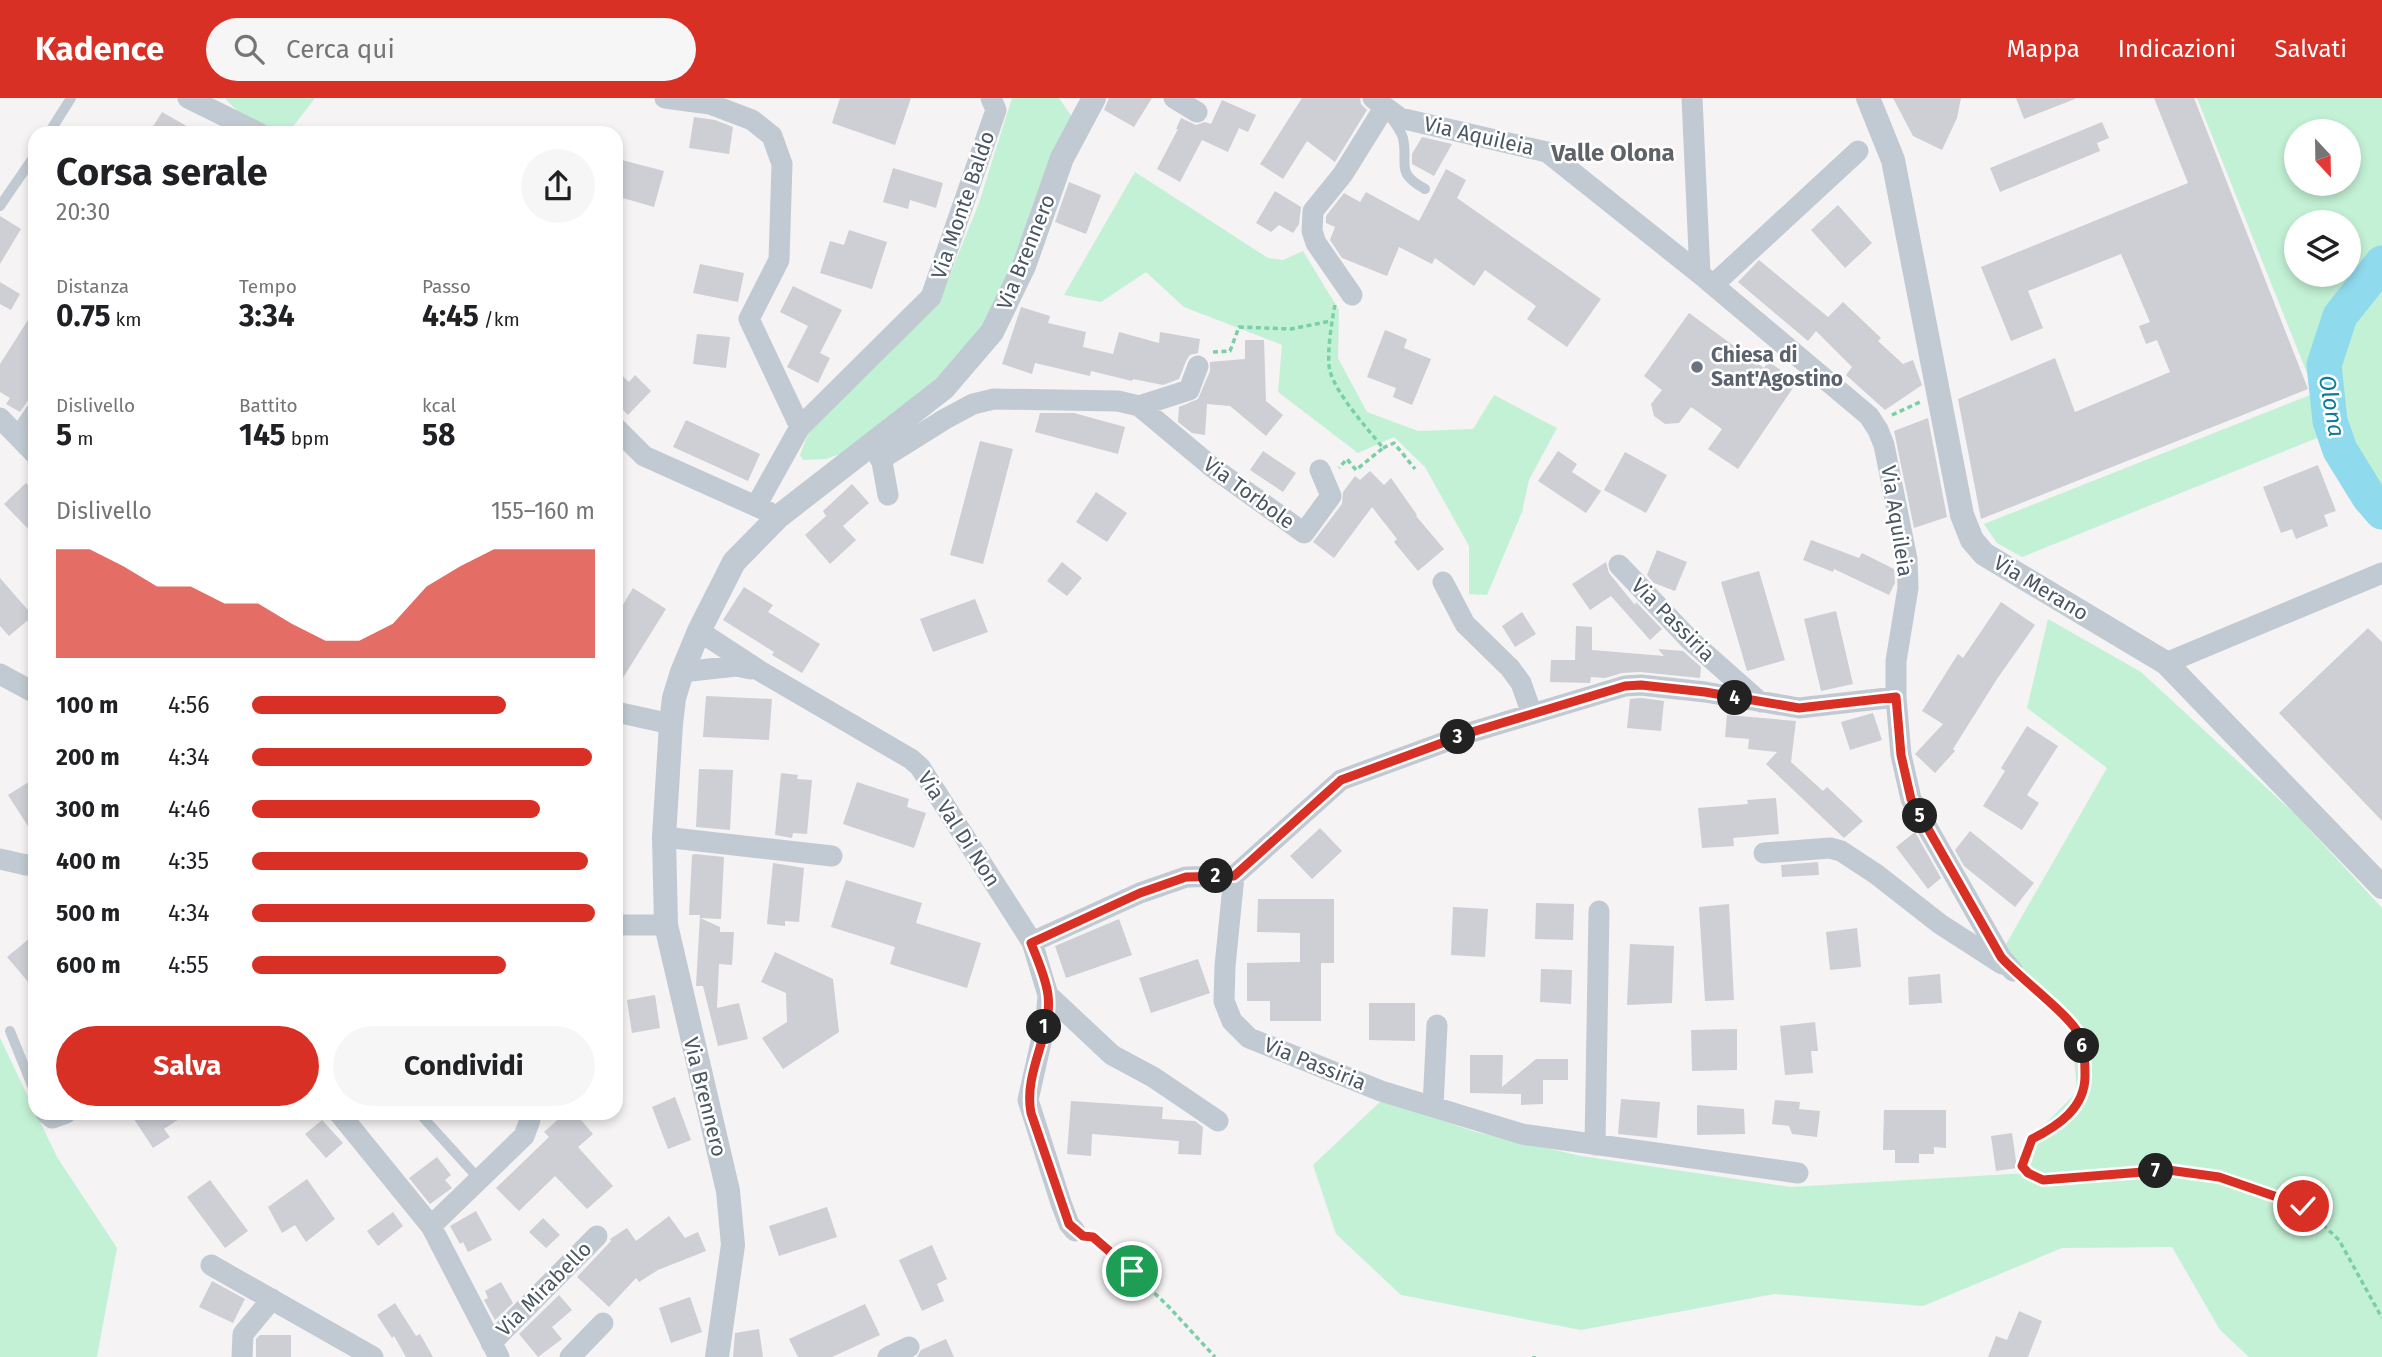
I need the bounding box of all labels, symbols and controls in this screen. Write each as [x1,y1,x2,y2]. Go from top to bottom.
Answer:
search box [206,18,696,81]
text: Kadence [35,29,164,69]
icon: search [230,30,268,68]
text: Cerca qui [286,34,395,65]
text: Mappa [2007,35,2080,63]
text: Indicazioni [2118,35,2236,63]
text: Salvati [2274,35,2347,63]
street label: Via Aquileia [1421,111,1537,161]
north arrow [2284,119,2361,196]
map controls [2284,119,2361,287]
street label: Via Monte Baldo [926,128,1000,282]
district label: Valle Olona [1550,139,1675,167]
text: Corsa serale [56,149,268,195]
button: share [521,149,595,223]
street label: Via Brennero [991,191,1061,313]
text: 20:30 [56,198,110,226]
button: layers [2284,210,2361,287]
text: Distanza [56,275,129,298]
text: Tempo [239,275,297,298]
text: Passo [422,275,471,298]
text: 0.75 [56,298,111,334]
text: 3:34 [239,298,295,334]
text: 4:45 [422,298,479,334]
text: km [111,308,142,331]
text: /km [479,308,520,331]
place label: Chiesa di Sant'Agostino [1711,342,1843,392]
marker: Chiesa di Sant'Agostino [1689,359,1705,375]
water label: Olona [2313,373,2351,439]
text: Dislivello [56,394,135,417]
text: Battito [239,394,298,417]
text: kcal [422,394,456,417]
text: 5 [56,417,72,453]
text: 145 [239,417,286,453]
text: 58 [422,417,456,453]
text: m [72,427,93,450]
text: bpm [286,427,330,450]
street label: Via Torbole [1198,451,1300,535]
street label: Via Aquileia [1875,464,1919,578]
text: Dislivello [56,497,152,525]
text: 155–160 m [491,497,595,525]
street label: Via Merano [1989,550,2093,626]
street label: Via Passiria [1626,573,1720,667]
pin: 4 [1718,680,1752,716]
text: 4 [1729,686,1740,709]
text: 100 m [56,691,118,719]
text: 4:56 [168,691,210,719]
pin: 3 [1440,720,1476,754]
text: 3 [1453,725,1462,748]
text: 200 m [56,743,120,771]
text: 4:34 [168,743,210,771]
street label: Via Val Di Non [912,766,1006,892]
text: 300 m [56,795,120,823]
text: 4:46 [168,795,210,823]
pin: 5 [1902,798,1938,834]
text: 5 [1914,804,1925,827]
text: 400 m [56,847,121,875]
text: 4:35 [168,847,209,875]
pin: 2 [1198,858,1234,894]
text: 2 [1211,864,1220,887]
text: 500 m [56,899,120,927]
text: 4:34 [168,899,210,927]
text: 600 m [56,951,121,979]
text: 4:55 [168,951,209,979]
pin: 1 [1026,1010,1062,1044]
text: 1 [1039,1015,1048,1038]
button: Salva [56,1026,319,1106]
button: Condividi [333,1026,595,1106]
pin: 6 [2064,1028,2100,1063]
street label: Via Passiria [1260,1032,1370,1096]
text: 6 [2076,1034,2087,1057]
street label: Via Brennero [678,1035,732,1159]
pin: 7 [2138,1154,2174,1188]
text: 7 [2151,1159,2160,1182]
pin [2273,1176,2333,1236]
icon: check [2284,1187,2322,1225]
street label: Via Mirabello [491,1236,597,1342]
pin [1102,1241,1162,1301]
icon: arrive [1113,1252,1151,1290]

